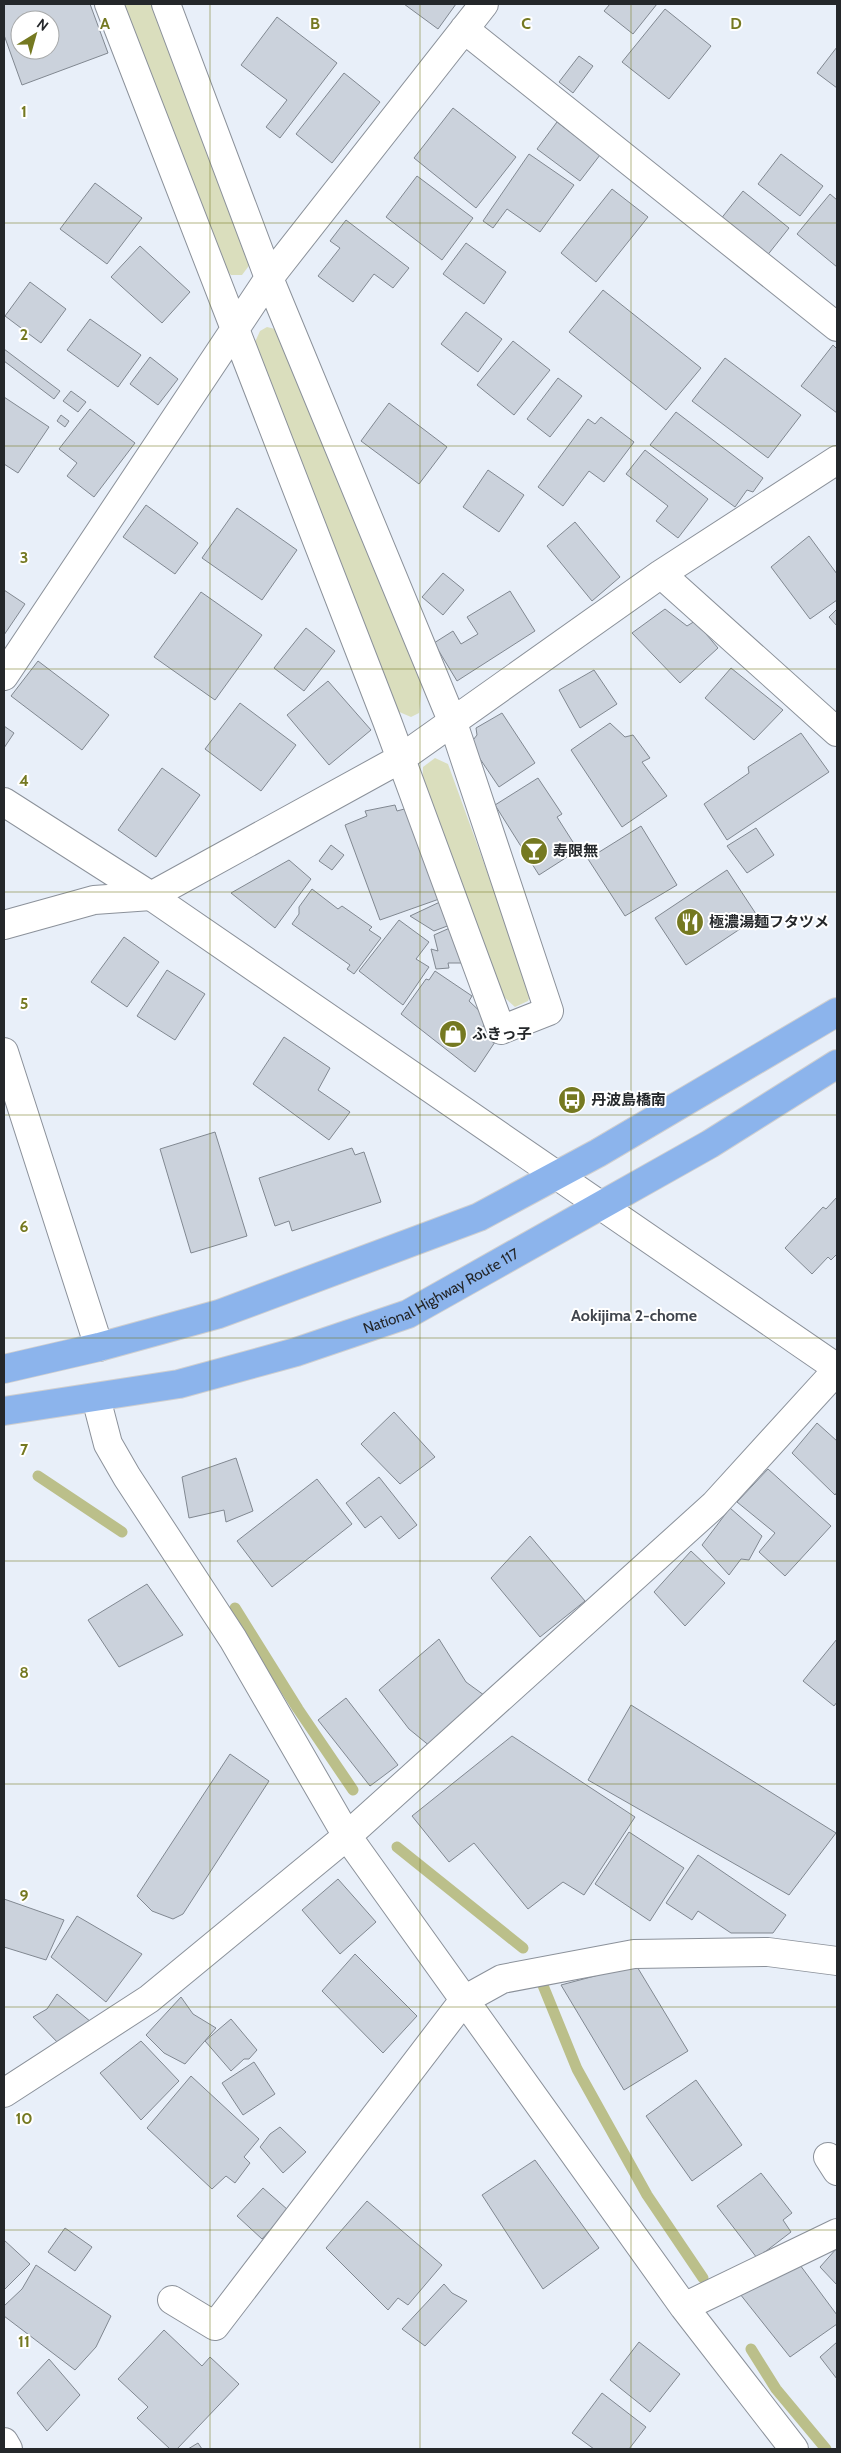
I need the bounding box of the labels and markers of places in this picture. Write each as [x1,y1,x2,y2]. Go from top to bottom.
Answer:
bar icon: 寿限無 [519,836,549,866]
place label: 寿限無 [553,842,598,860]
restaurant icon: 極濃湯麺フタツメ [675,907,705,937]
place label: 極濃湯麺フタツメ [709,913,829,931]
shop icon: ふきっ子 [438,1019,468,1049]
place label: ふきっ子 [472,1025,531,1043]
bus stop icon: 丹波島橋南 [557,1085,587,1115]
place label: 丹波島橋南 [591,1091,666,1109]

